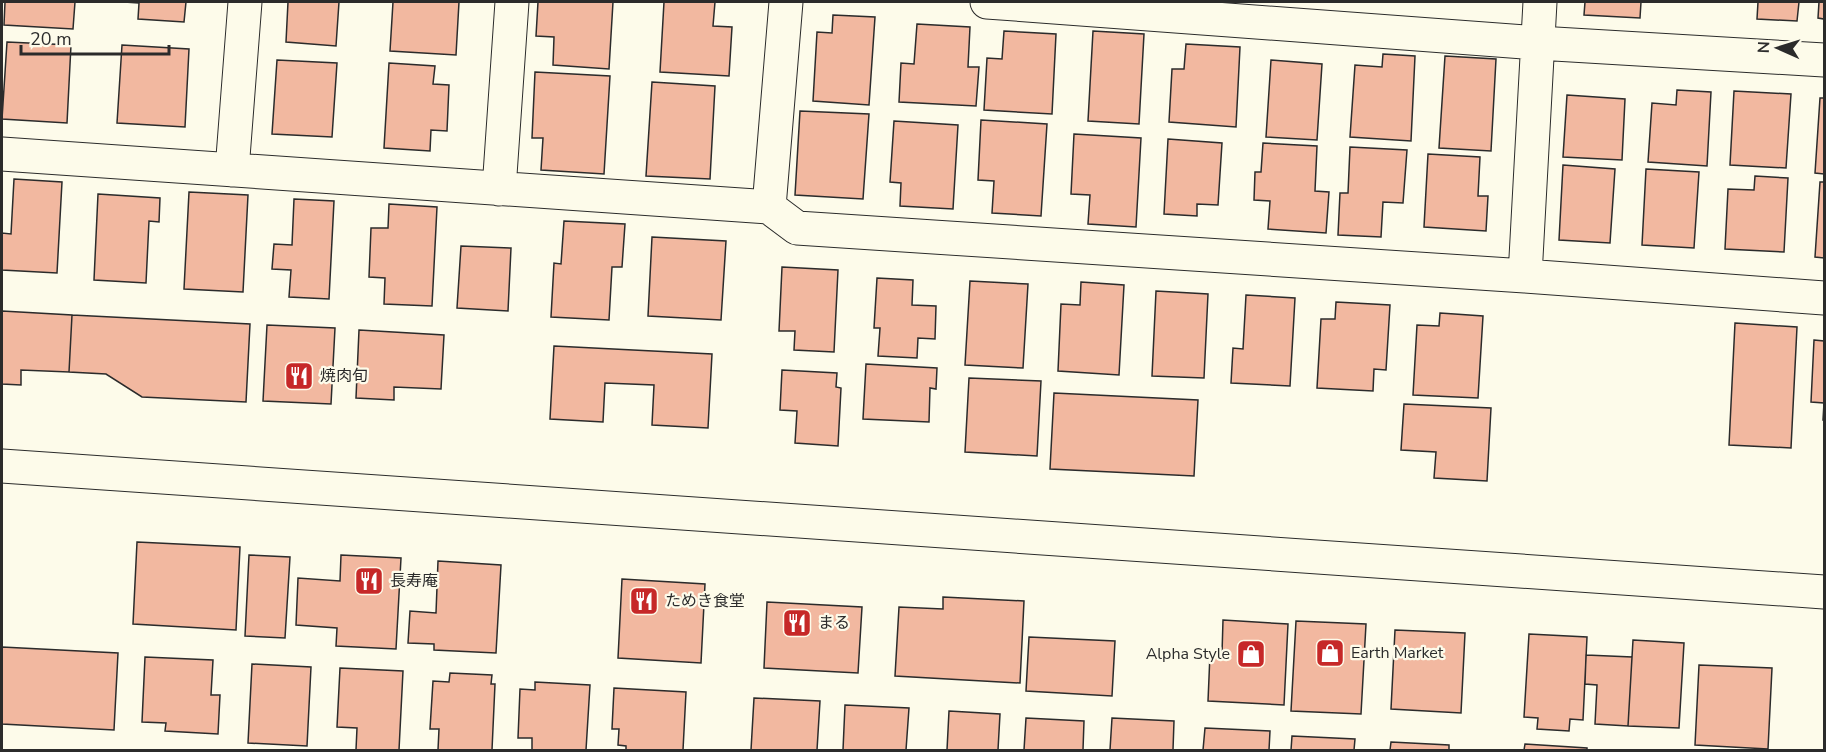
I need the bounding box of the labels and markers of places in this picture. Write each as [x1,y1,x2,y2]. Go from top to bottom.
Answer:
restaurant icon: 焼肉旬 [283,360,315,392]
place label: 焼肉旬 [320,365,368,387]
restaurant icon: 長寿庵 [353,565,385,597]
place label: 長寿庵 [390,570,438,592]
restaurant icon: ためき食堂 [628,585,660,617]
place label: ためき食堂 [665,590,745,612]
restaurant icon: まる [781,607,813,639]
place label: まる [818,612,850,634]
shop icon: Earth Market [1314,637,1346,669]
shop icon: Alpha Style [1235,638,1267,670]
place label: Earth Market [1351,642,1444,664]
place label: Alpha Style [1146,643,1230,665]

